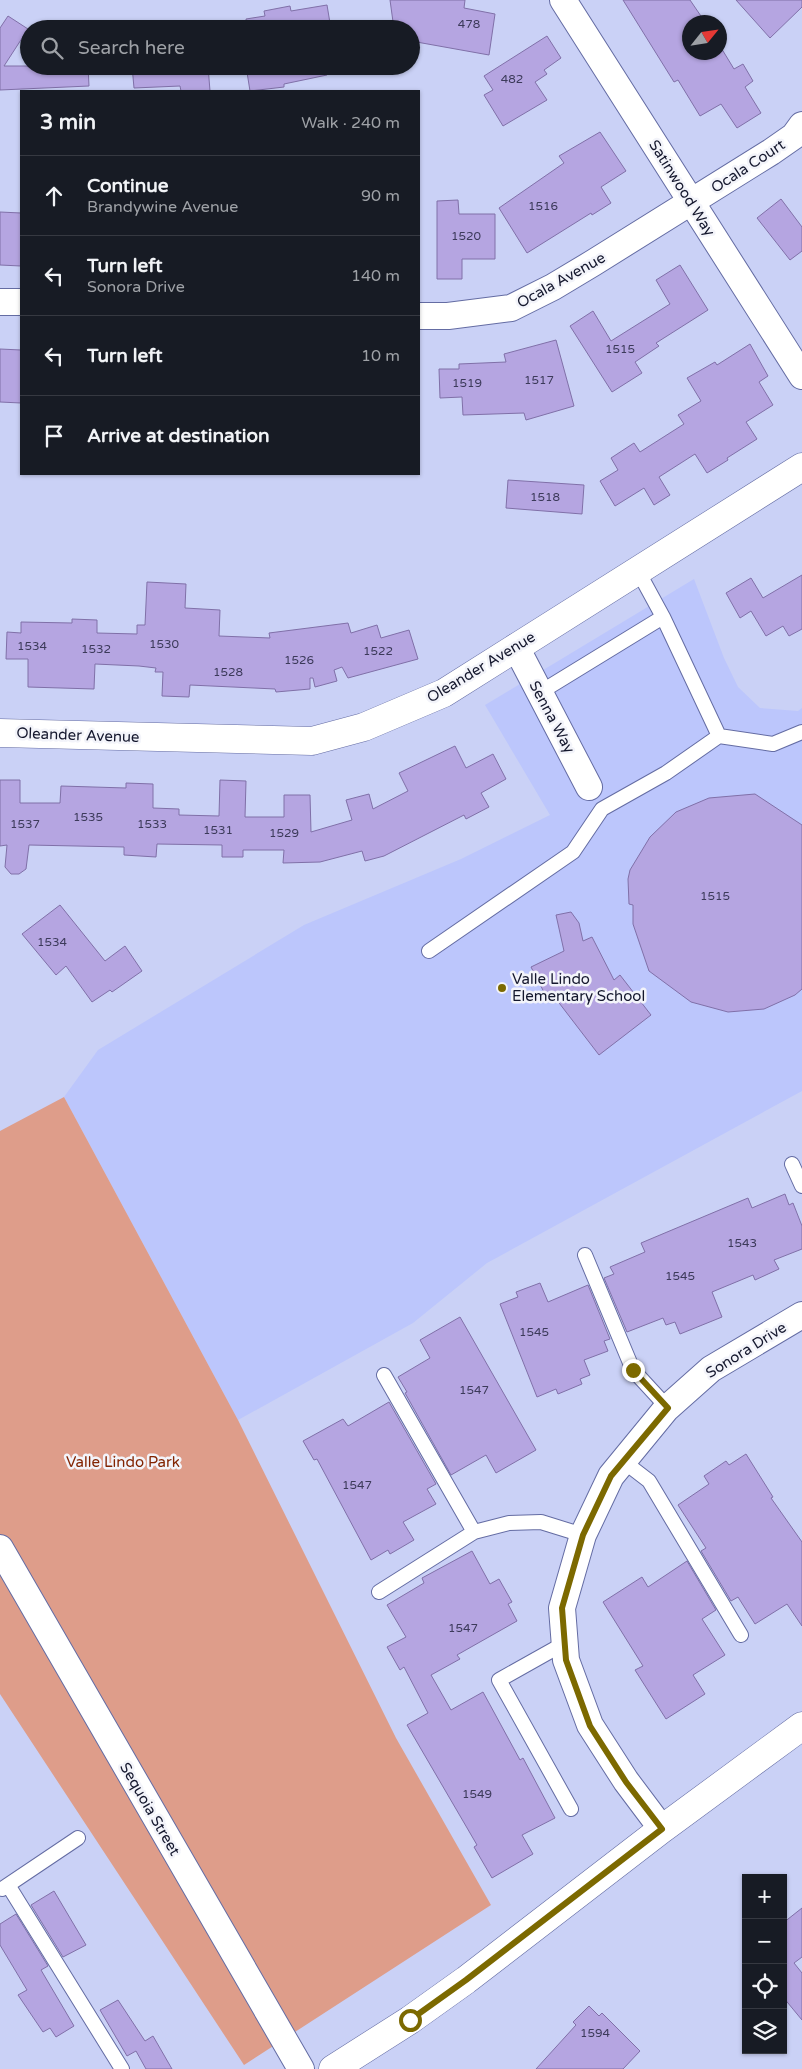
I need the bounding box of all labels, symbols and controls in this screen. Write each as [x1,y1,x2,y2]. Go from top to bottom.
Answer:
north arrow [682,15,727,60]
house number: 478 [458,17,480,31]
search box [20,20,420,75]
icon: search [38,34,66,62]
text: Search here [78,37,185,59]
house number: 482 [501,72,523,86]
text: 3 min [40,110,96,135]
text: Walk · 240 m [301,113,400,133]
street label: Ocala Court [708,135,788,197]
street label: Satinwood Way [645,136,719,240]
text: Continue [87,175,169,197]
icon: ahead [40,182,68,210]
text: 90 m [361,186,400,206]
text: Brandywine Avenue [87,197,238,217]
house number: 1516 [528,199,558,213]
house number: 1520 [451,229,482,243]
street label: Ocala Avenue [514,248,608,312]
text: Turn left [87,255,163,277]
icon: left [40,262,68,290]
text: 140 m [351,266,400,286]
text: Sonora Drive [87,277,185,297]
icon: left [40,342,68,370]
house number: 1515 [605,342,635,356]
text: Turn left [87,345,163,367]
text: 10 m [361,346,400,366]
house number: 1517 [524,373,554,387]
house number: 1519 [452,376,482,390]
icon: arrive [40,422,68,450]
text: Arrive at destination [87,425,270,447]
house number: 1518 [530,490,560,504]
street label: Oleander Avenue [424,628,538,706]
house number: 1530 [149,637,180,651]
house number: 1534 [17,639,48,653]
house number: 1532 [81,642,111,656]
house number: 1522 [363,644,393,658]
house number: 1526 [284,653,314,667]
house number: 1528 [213,665,243,679]
street label: Senna Way [525,678,579,756]
street label: Oleander Avenue [16,724,140,746]
house number: 1535 [73,810,103,824]
house number: 1537 [10,817,40,831]
house number: 1533 [137,817,167,831]
house number: 1531 [203,823,233,837]
house number: 1529 [269,826,299,840]
house number: 1515 [700,889,730,903]
house number: 1534 [37,935,68,949]
place label: Valle Lindo Elementary School [512,970,645,1005]
marker: Valle Lindo Elementary School [496,982,508,994]
house number: 1543 [727,1236,757,1250]
house number: 1545 [665,1269,695,1283]
street label: Sonora Drive [702,1318,790,1382]
house number: 1545 [519,1325,549,1339]
route end [622,1359,645,1382]
house number: 1547 [459,1383,489,1397]
park label: Valle Lindo Park [66,1453,180,1471]
house number: 1547 [342,1478,372,1492]
house number: 1547 [448,1621,478,1635]
street label: Sequoia Street [116,1759,184,1859]
house number: 1549 [462,1787,492,1801]
map controls [742,1874,787,2054]
button: + [742,1874,787,1919]
button: − [742,1919,787,1964]
button: locate [742,1964,787,2009]
route start [399,2009,422,2032]
button: layers [742,2009,787,2054]
house number: 1594 [580,2026,611,2040]

